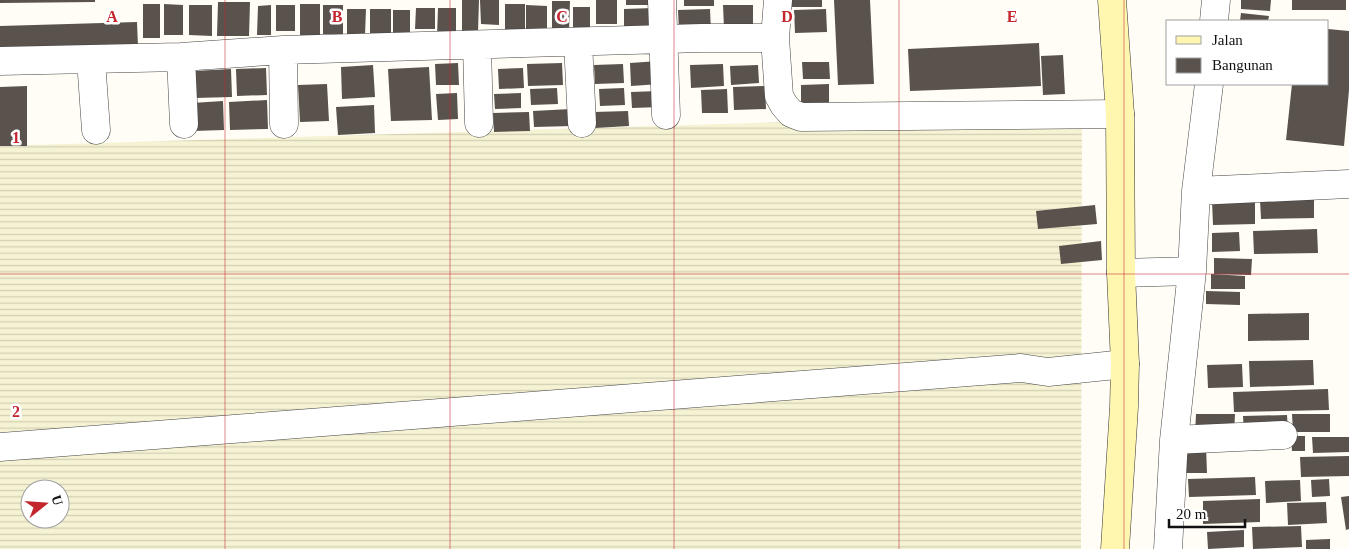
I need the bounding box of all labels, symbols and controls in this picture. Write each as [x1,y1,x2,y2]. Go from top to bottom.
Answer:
text: A [106,8,118,25]
text: B [332,8,343,25]
text: C [556,8,568,25]
text: D [781,8,793,25]
text: E [1007,8,1017,25]
legend [1166,20,1329,85]
text: Jalan [1212,32,1243,48]
text: Bangunan [1212,57,1273,73]
text: 1 [12,129,20,146]
text: 2 [12,403,20,420]
north arrow [20,479,70,529]
text: U [48,493,66,507]
scale bar [1169,496,1245,528]
text: 20 m [1176,506,1207,522]

